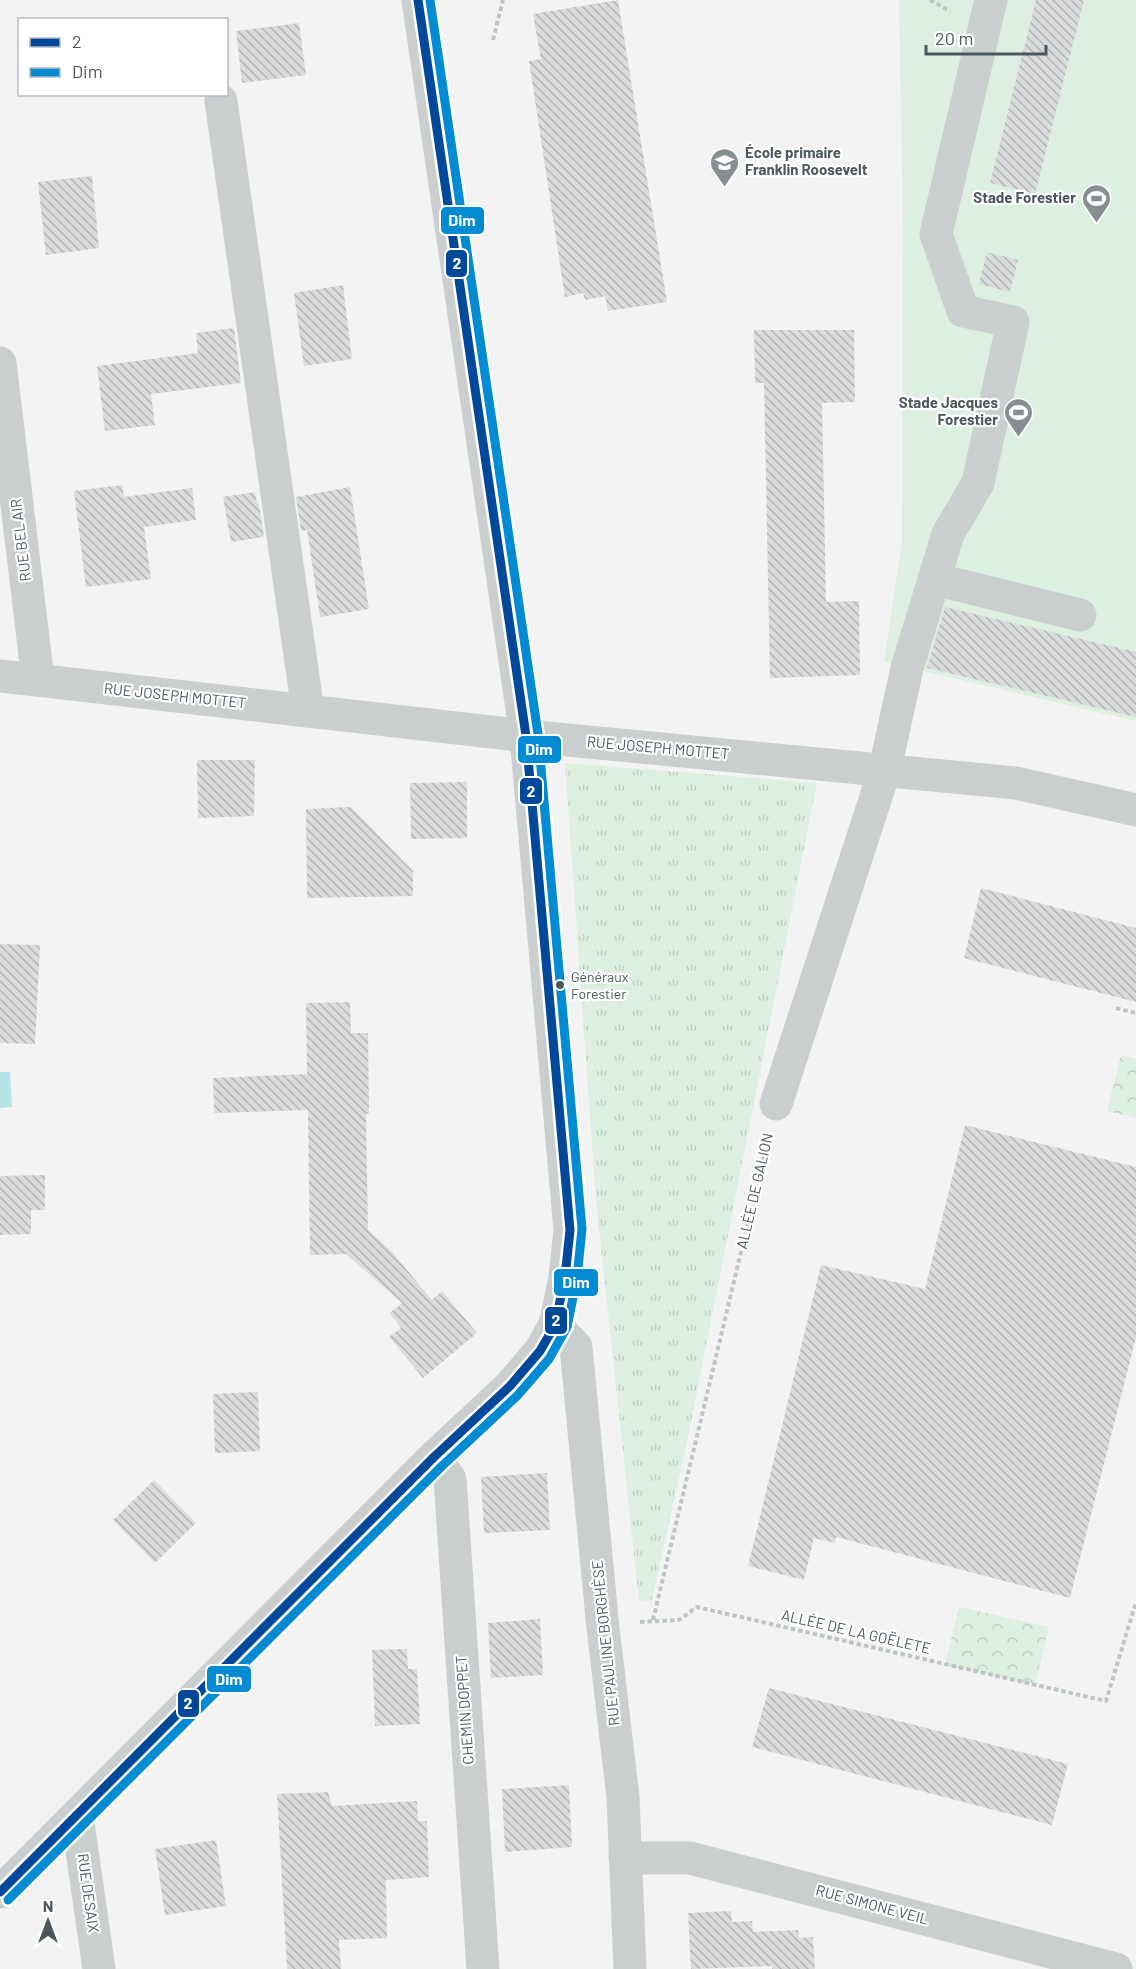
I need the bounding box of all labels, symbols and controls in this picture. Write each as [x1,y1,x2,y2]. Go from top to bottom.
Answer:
legend [18,18,228,96]
scale bar [926,18,1046,56]
text: 20 m [935,27,973,49]
text: 2 [72,30,82,52]
text: Dim [72,60,103,82]
place label: École primaire Franklin Roosevelt [745,143,868,178]
school or university icon: École primaire Franklin Roosevelt [708,146,740,188]
sports icon: Stade Forestier [1081,182,1113,224]
place label: Stade Forestier [973,188,1076,206]
line badge: Dim [440,206,485,235]
text: Dim [448,210,476,229]
line badge: 2 [445,249,468,278]
text: 2 [453,253,462,272]
place label: Stade Jacques Forestier [899,393,998,428]
sports icon: Stade Jacques Forestier [1003,396,1035,438]
street label: RUE BEL AIR [6,498,34,582]
street label: RUE JOSEPH MOTTET [103,679,247,711]
street label: RUE JOSEPH MOTTET [586,732,730,762]
line badge: Dim [517,735,562,764]
text: Dim [525,739,553,758]
line badge: 2 [519,777,543,805]
text: 2 [527,781,536,800]
place label: Généraux Forestier [571,968,629,1002]
marker: Généraux Forestier [554,979,566,991]
street label: ALLÉE DE GALION [732,1131,776,1251]
line badge: Dim [553,1268,599,1297]
text: Dim [562,1272,590,1291]
line badge: 2 [544,1306,568,1335]
text: 2 [552,1310,561,1329]
street label: RUE PAULINE BORGHÈSE [587,1559,623,1727]
street label: ALLÉE DE LA GOËLETE [780,1605,933,1657]
street label: CHEMIN DOPPET [451,1655,477,1765]
line badge: Dim [206,1665,252,1693]
text: Dim [215,1669,243,1688]
line badge: 2 [177,1689,200,1718]
text: 2 [184,1693,193,1712]
street label: RUE DESAIX [75,1852,103,1934]
street label: RUE SIMONE VEIL [814,1880,931,1928]
north arrow [18,1891,78,1951]
text: N [43,1896,53,1915]

